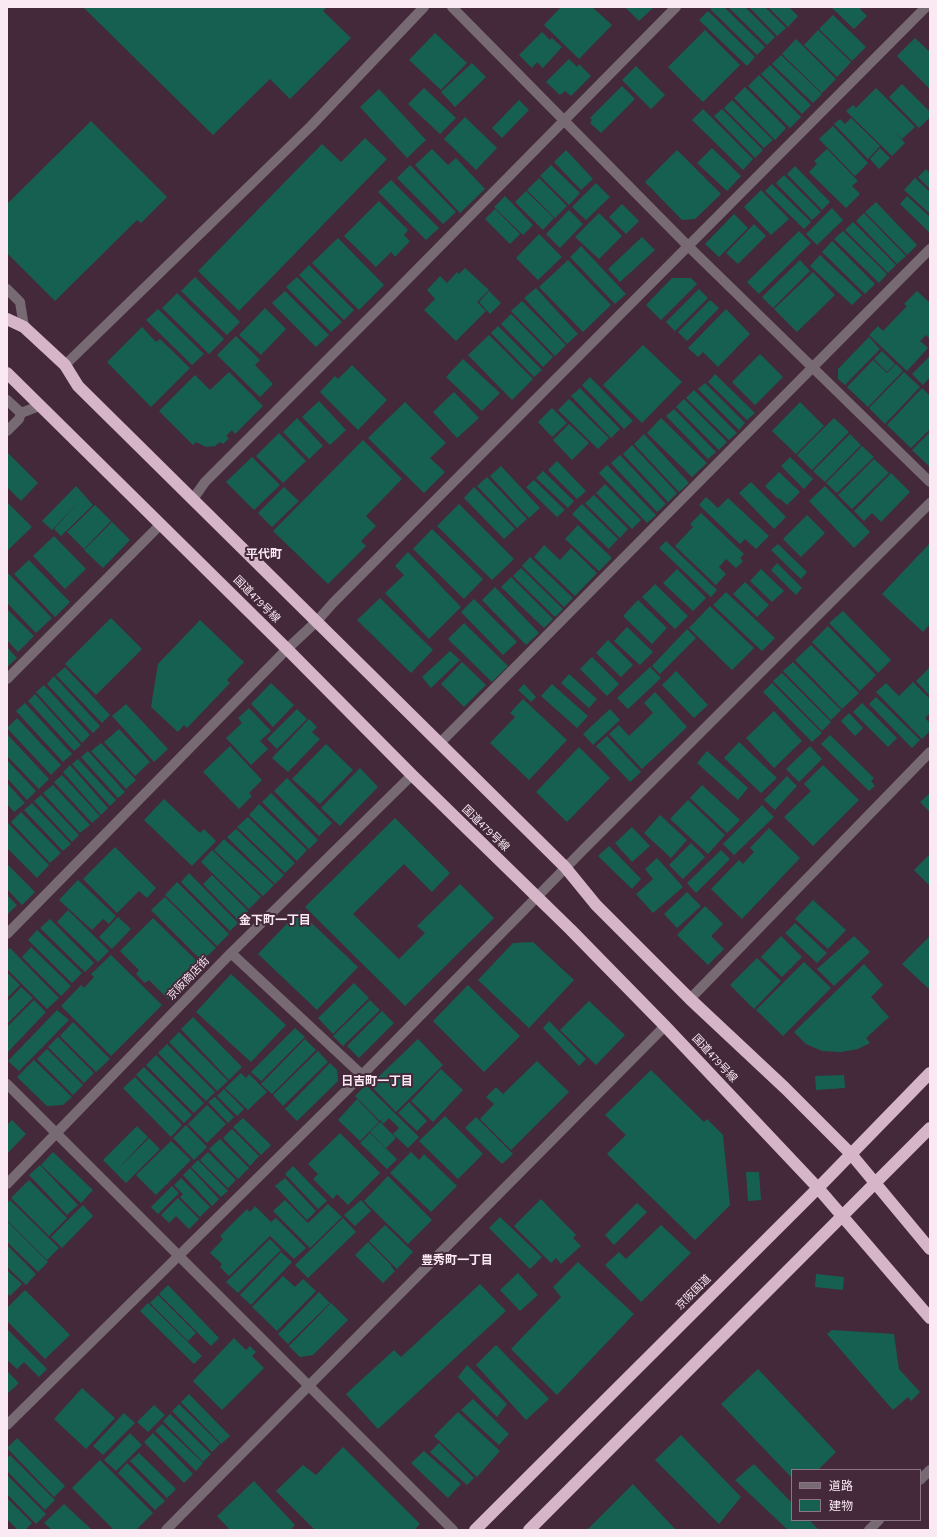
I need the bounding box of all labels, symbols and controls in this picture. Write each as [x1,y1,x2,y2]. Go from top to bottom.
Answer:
district label: 平代町 [246,548,282,562]
street label: 国道479号線 [230,574,282,626]
street label: 国道479号線 [459,803,511,855]
district label: 金下町一丁目 [239,914,311,928]
street label: 京阪商店街 [165,955,213,1003]
street label: 国道479号線 [689,1032,739,1086]
district label: 日吉町一丁目 [341,1075,413,1089]
district label: 豊秀町一丁目 [421,1254,493,1268]
street label: 京阪国道 [674,1273,714,1313]
legend [791,1469,921,1521]
text: 道路 [829,1478,853,1495]
text: 建物 [829,1498,853,1515]

